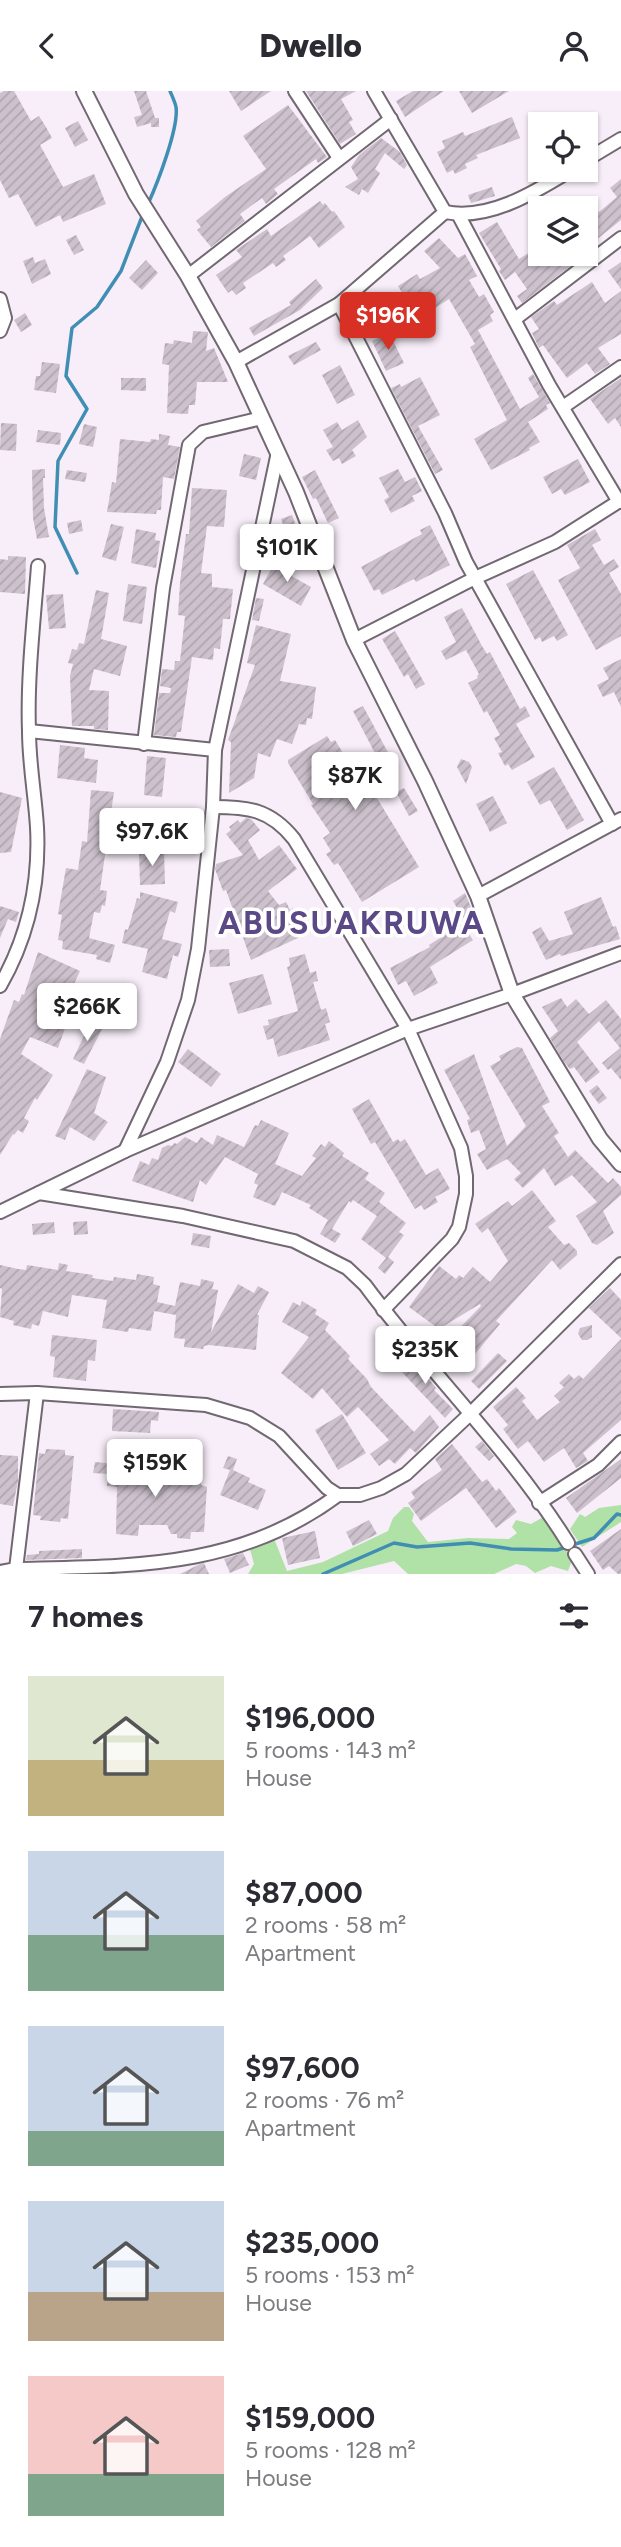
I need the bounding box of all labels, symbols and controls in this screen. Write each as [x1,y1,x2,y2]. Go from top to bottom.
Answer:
icon: back [28,27,66,65]
text: Dwello [259,27,362,65]
icon: person [555,27,593,65]
map controls [528,112,598,266]
button: locate [528,112,598,182]
button: layers [528,196,598,266]
pin: $196K [339,293,437,352]
text: $196K [356,301,420,329]
pin: $101K [238,525,336,584]
text: $101K [256,533,318,561]
pin: $87K [314,753,396,812]
text: $87K [328,761,382,789]
pin: $97.6K [95,809,209,868]
text: $97.6K [115,817,189,845]
district label: ABUSUAKRUWA [218,904,486,942]
pin: $266K [38,983,136,1043]
text: $266K [53,992,121,1020]
pin: $235K [376,1327,474,1386]
text: $235K [391,1335,459,1363]
pin: $159K [106,1439,204,1499]
text: $159K [123,1448,187,1476]
icon: filters [555,1597,593,1635]
text: 7 homes [28,1598,143,1635]
text: $196,000 [245,1699,375,1736]
icon: home [84,1704,168,1788]
text: 5 rooms · 143 m² [245,1736,416,1764]
text: House [245,1764,312,1792]
text: $87,000 [245,1874,363,1911]
icon: home [84,1879,168,1963]
text: 2 rooms · 58 m² [245,1911,406,1939]
text: Apartment [245,1939,356,1967]
text: $97,600 [245,2049,360,2086]
icon: home [84,2054,168,2138]
text: 2 rooms · 76 m² [245,2086,404,2114]
text: Apartment [245,2114,356,2142]
text: $235,000 [245,2224,379,2261]
icon: home [84,2229,168,2313]
text: 5 rooms · 153 m² [245,2261,415,2289]
text: House [245,2289,312,2317]
text: $159,000 [245,2399,375,2436]
icon: home [84,2404,168,2488]
text: 5 rooms · 128 m² [245,2436,416,2464]
text: House [245,2464,312,2492]

